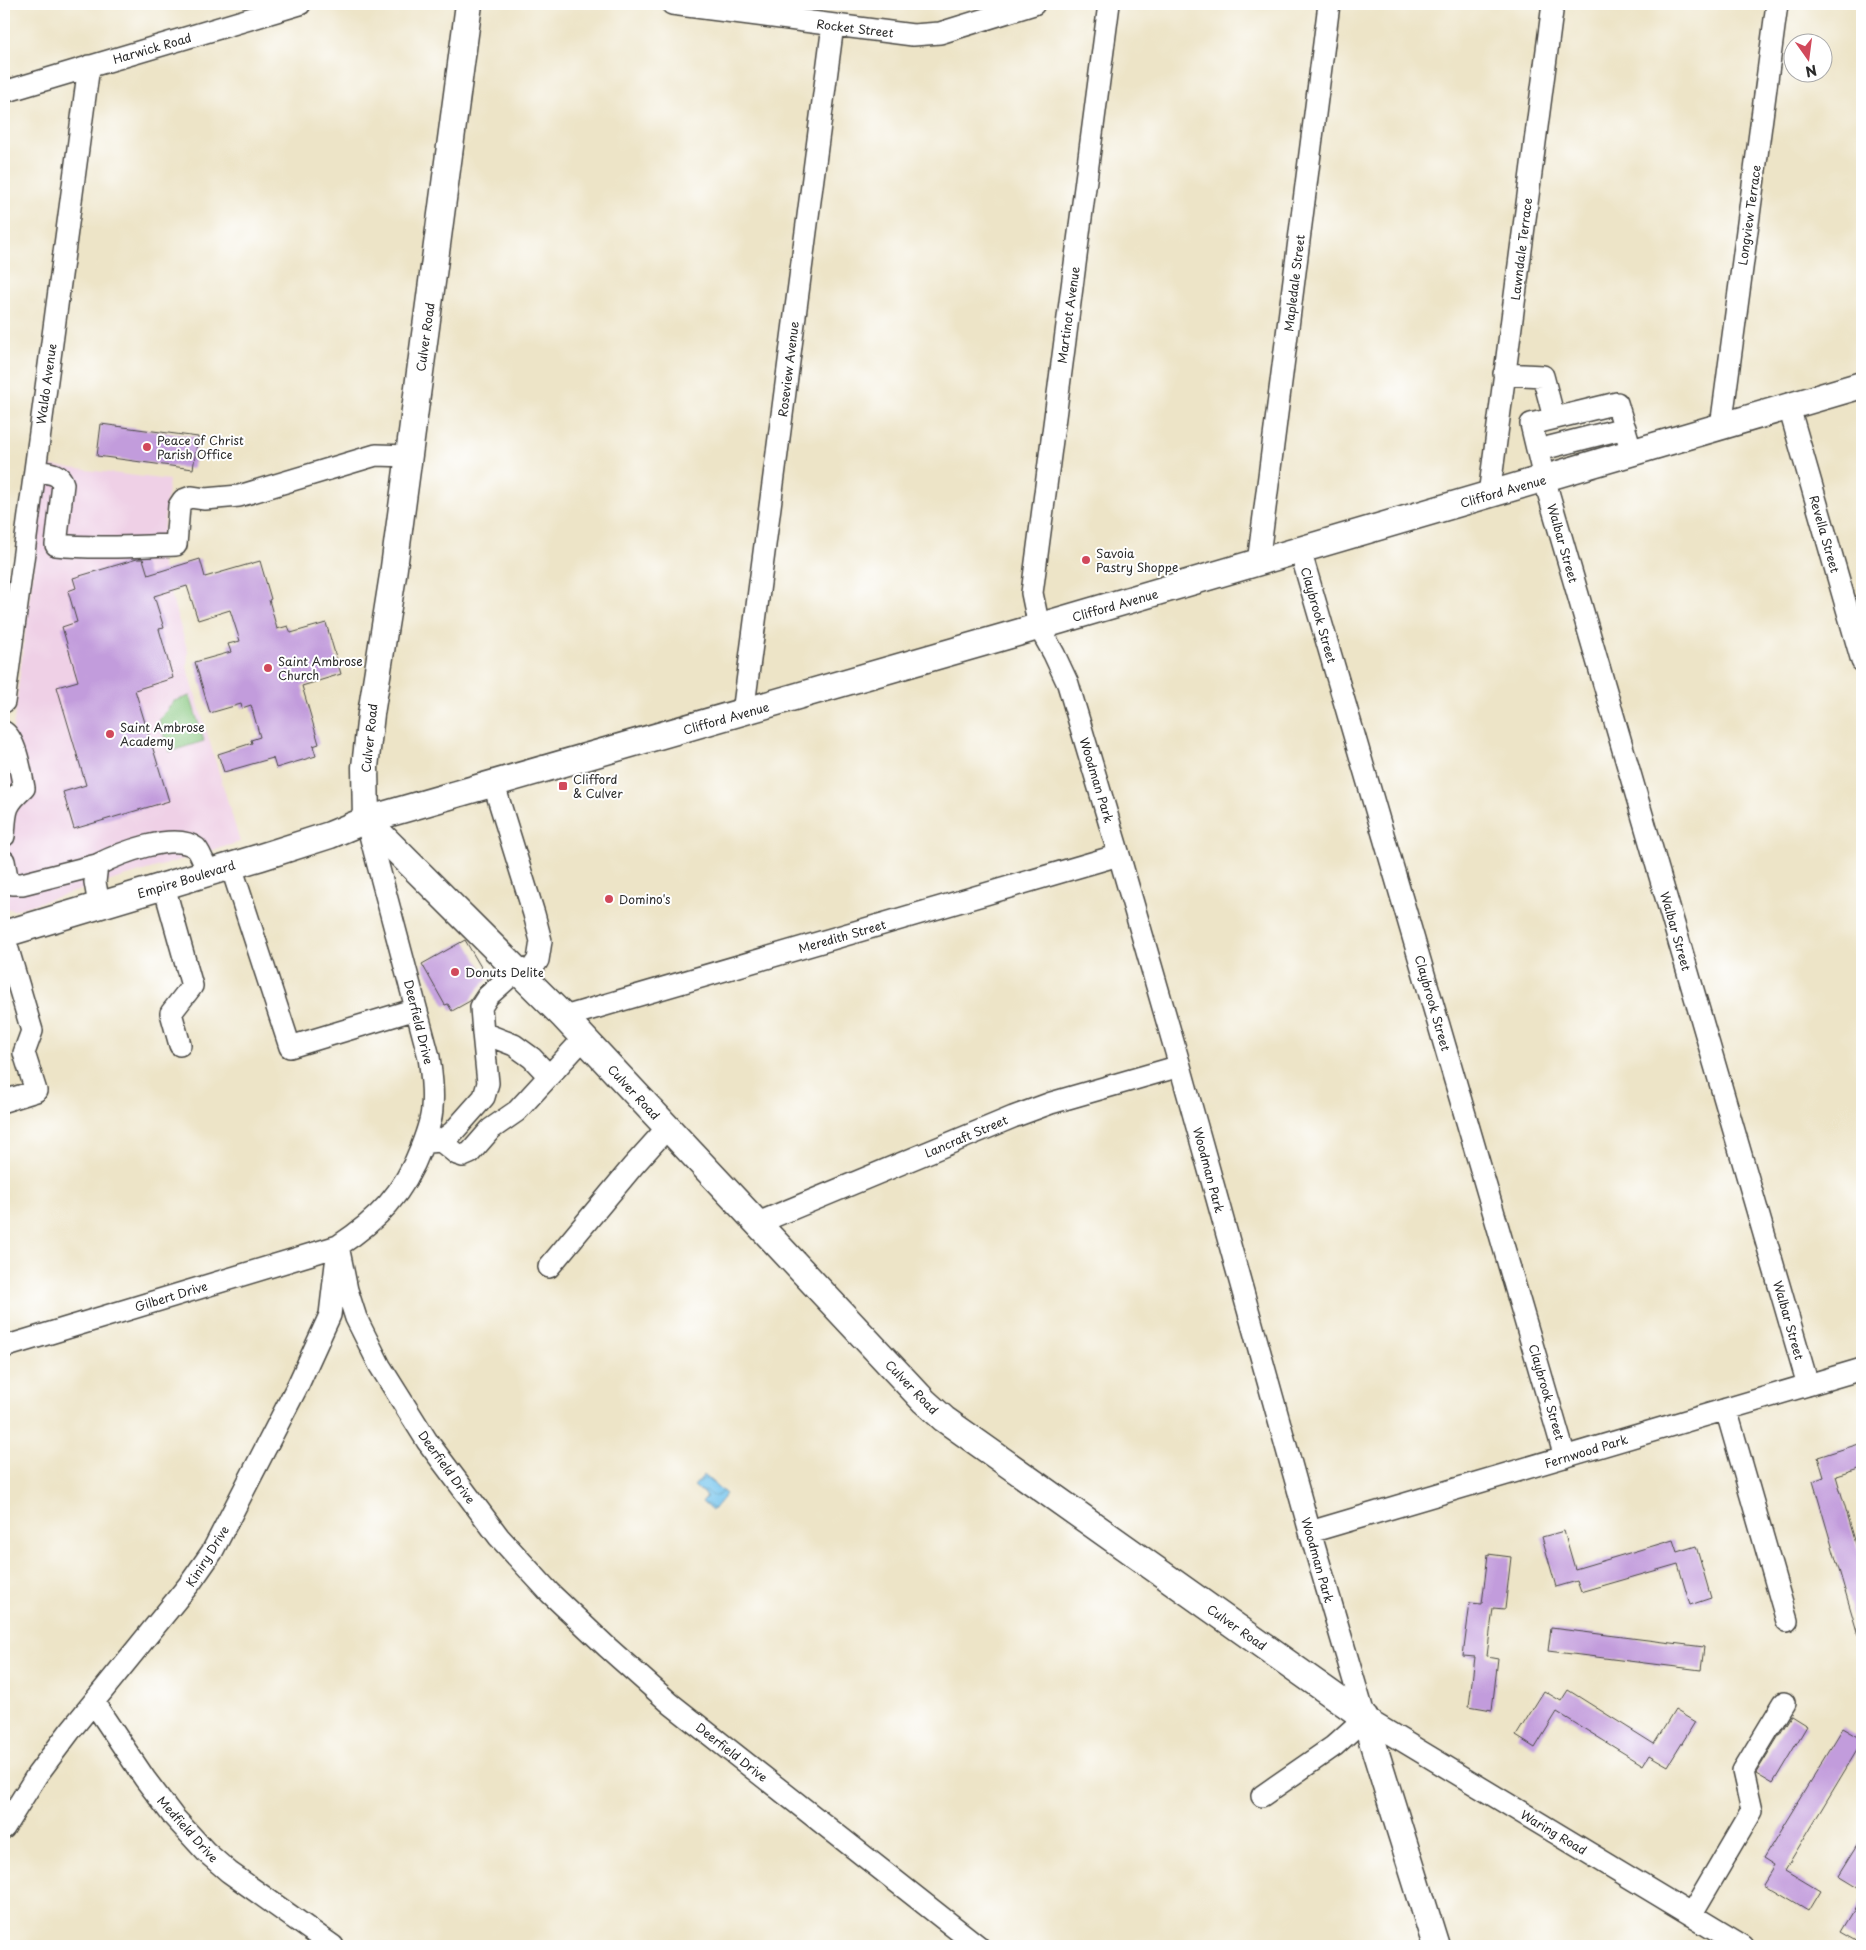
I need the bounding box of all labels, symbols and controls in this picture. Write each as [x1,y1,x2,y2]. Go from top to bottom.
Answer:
street label: Rocket Street [815,14,895,42]
street label: Harwick Road [111,28,193,68]
north arrow [1784,32,1834,82]
text: N [1803,60,1819,83]
street label: Longview Terrace [1733,164,1765,266]
street label: Lawndale Terrace [1506,197,1536,301]
street label: Mapledale Street [1279,233,1309,332]
street label: Martinot Avenue [1052,265,1084,365]
street label: Culver Road [411,301,439,373]
street label: Roseview Avenue [773,320,803,418]
street label: Waldo Avenue [31,342,61,426]
place label: Peace of Christ Parish Office [157,431,244,463]
marker: Peace of Christ Parish Office [141,441,153,453]
street label: Clifford Avenue [1458,470,1549,512]
street label: Revella Street [1805,493,1845,575]
street label: Walbar Street [1543,501,1583,585]
place label: Savoia Pastry Shoppe [1096,544,1178,576]
marker: Savoia Pastry Shoppe [1080,554,1092,566]
street label: Claybrook Street [1297,565,1341,665]
street label: Clifford Avenue [1070,584,1161,626]
place label: Saint Ambrose Church [278,652,363,684]
marker: Saint Ambrose Church [262,662,274,674]
street label: Clifford Avenue [681,697,772,739]
street label: Culver Road [356,703,382,773]
place label: Saint Ambrose Academy [120,718,205,750]
marker: Saint Ambrose Academy [104,728,116,740]
street label: Woodman Park [1075,735,1119,825]
place label: Clifford & Culver [573,770,623,802]
marker: Clifford & Culver [557,780,569,792]
street label: Empire Boulevard [135,855,238,902]
street label: Walbar Street [1656,889,1696,973]
place label: Domino's [619,890,671,908]
marker: Domino's [603,893,615,905]
street label: Meredith Street [796,915,888,957]
street label: Claybrook Street [1411,953,1455,1053]
place label: Donuts Delite [465,963,544,981]
marker: Donuts Delite [449,966,461,978]
street label: Deerfield Drive [400,978,438,1066]
street label: Culver Road [604,1060,664,1124]
street label: Lancraft Street [922,1110,1010,1162]
street label: Woodman Park [1189,1125,1229,1215]
street label: Gilbert Drive [132,1276,210,1316]
street label: Walbar Street [1769,1278,1809,1362]
street label: Claybrook Street [1525,1342,1569,1442]
street label: Culver Road [881,1356,943,1418]
street label: Deerfield Drive [414,1427,480,1507]
street label: Fernwood Park [1542,1430,1630,1472]
street label: Woodman Park [1297,1515,1339,1605]
street label: Kiniry Drive [181,1522,233,1590]
street label: Culver Road [1203,1600,1271,1654]
street label: Deerfield Drive [692,1718,772,1786]
street label: Medfield Drive [153,1792,223,1866]
street label: Waring Road [1518,1805,1590,1859]

